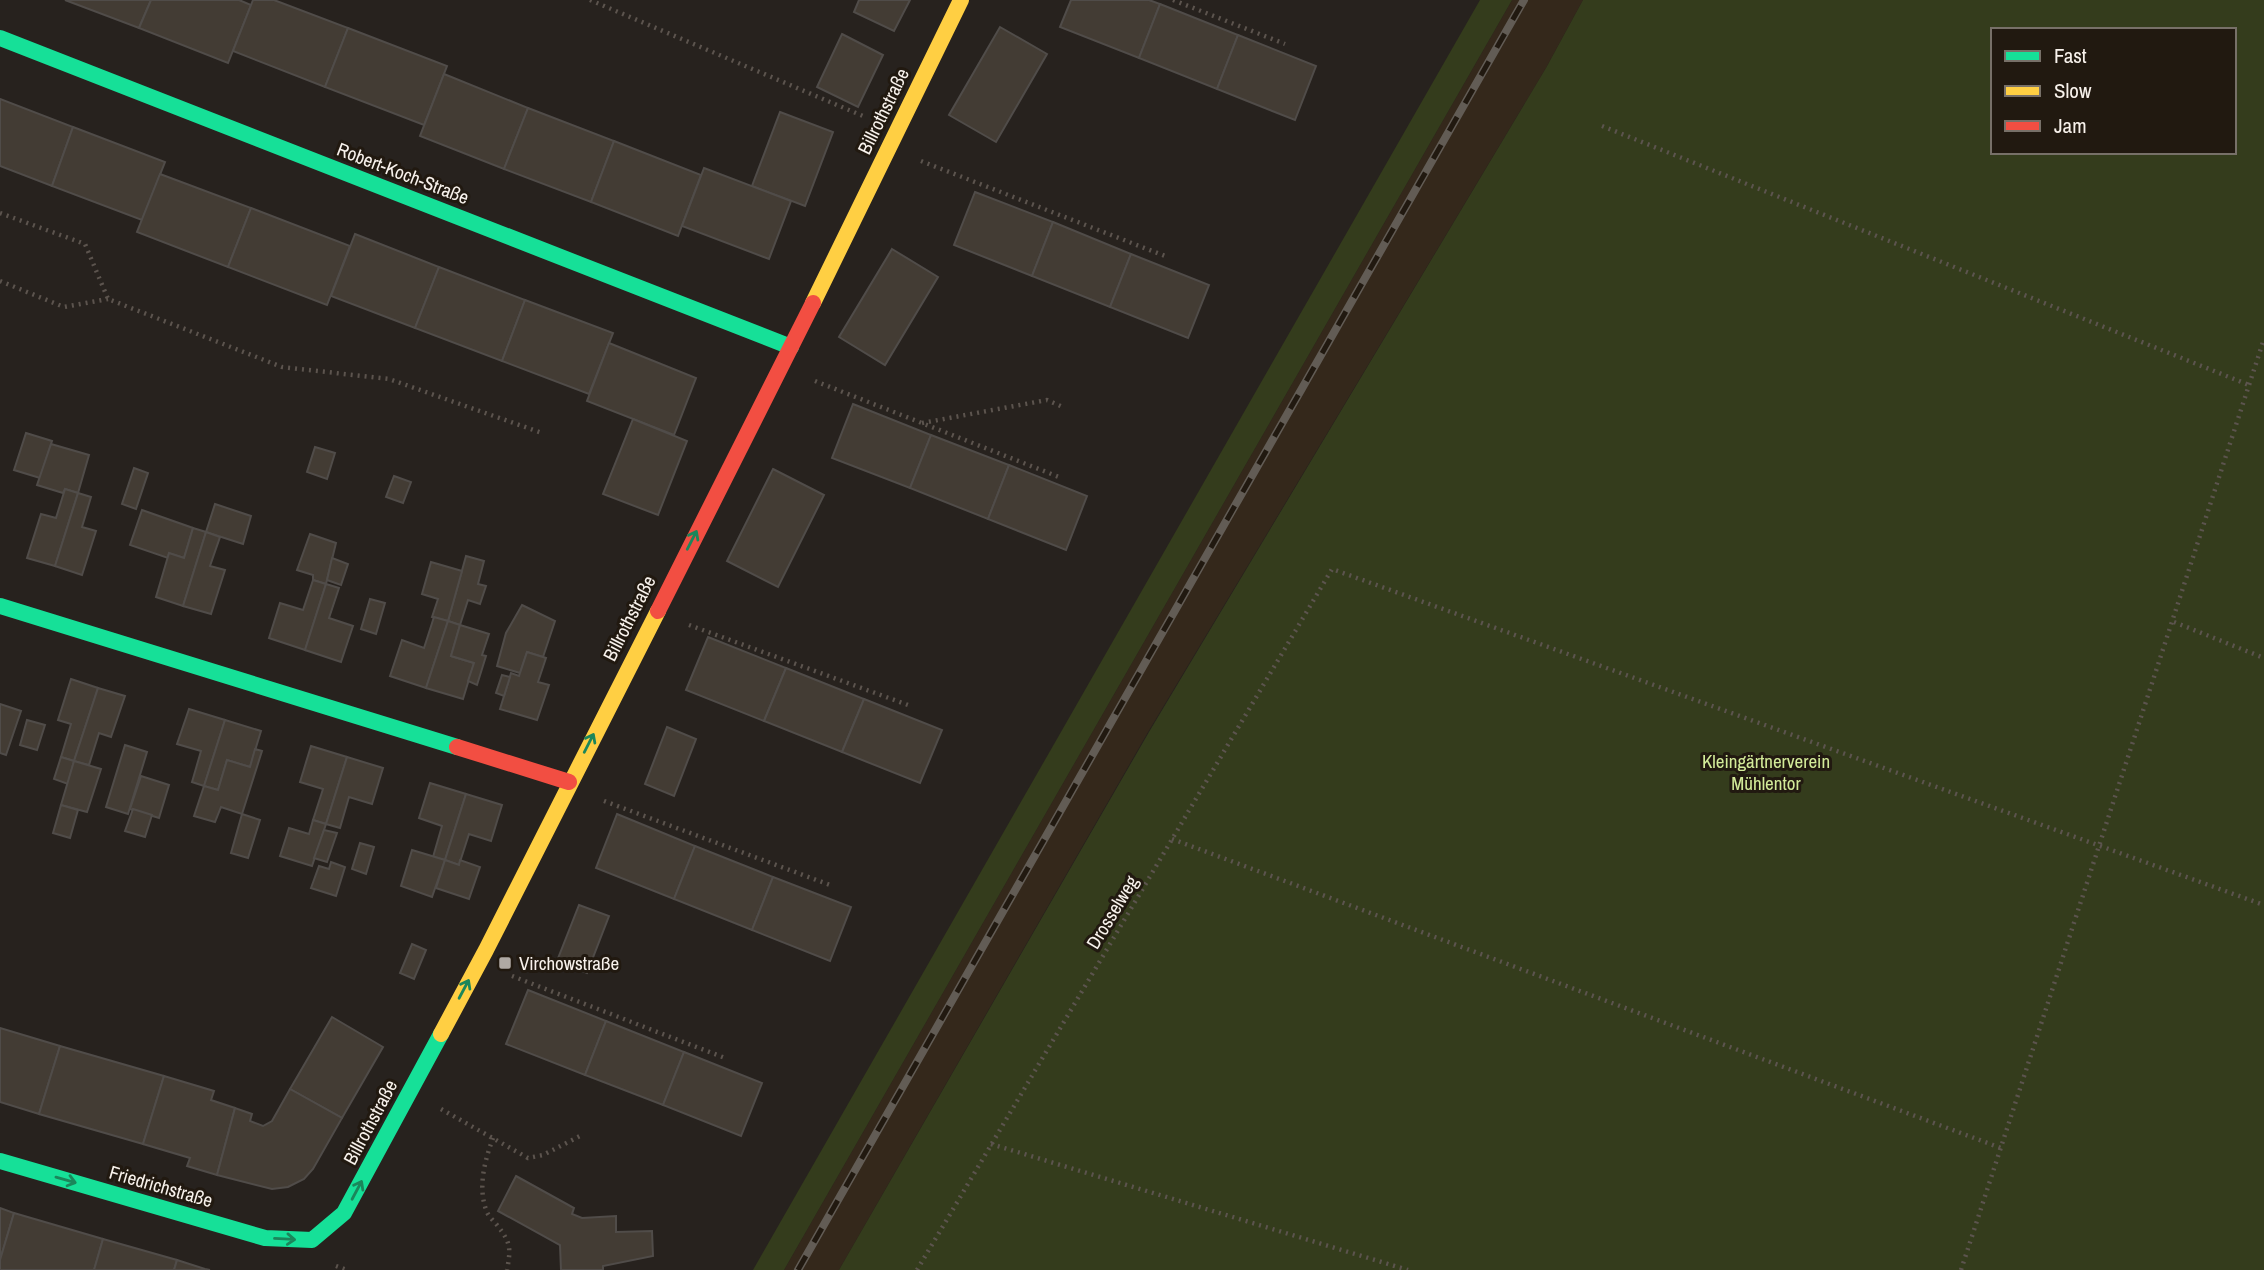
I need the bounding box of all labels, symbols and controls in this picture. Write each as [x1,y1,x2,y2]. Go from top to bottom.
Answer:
legend [1991,28,2236,154]
text: Fast [2054,41,2087,70]
street label: Billrothstraße [851,64,915,158]
text: Slow [2054,76,2092,105]
text: Jam [2054,111,2087,140]
street label: Robert-Koch-Straße [333,136,473,210]
one-way arrow [686,530,700,551]
street label: Billrothstraße [596,571,662,665]
one-way arrow [583,733,597,754]
park label: Kleingärtnerverein Mühlentor [1702,748,1830,796]
street label: Drosselweg [1080,870,1144,954]
place label: Virchowstraße [519,950,619,976]
marker: Virchowstraße [497,955,513,971]
one-way arrow [457,980,471,1000]
street label: Billrothstraße [337,1075,403,1169]
street label: Friedrichstraße [106,1159,216,1213]
one-way arrow [54,1174,76,1187]
one-way arrow [351,1180,364,1201]
one-way arrow [273,1233,295,1246]

